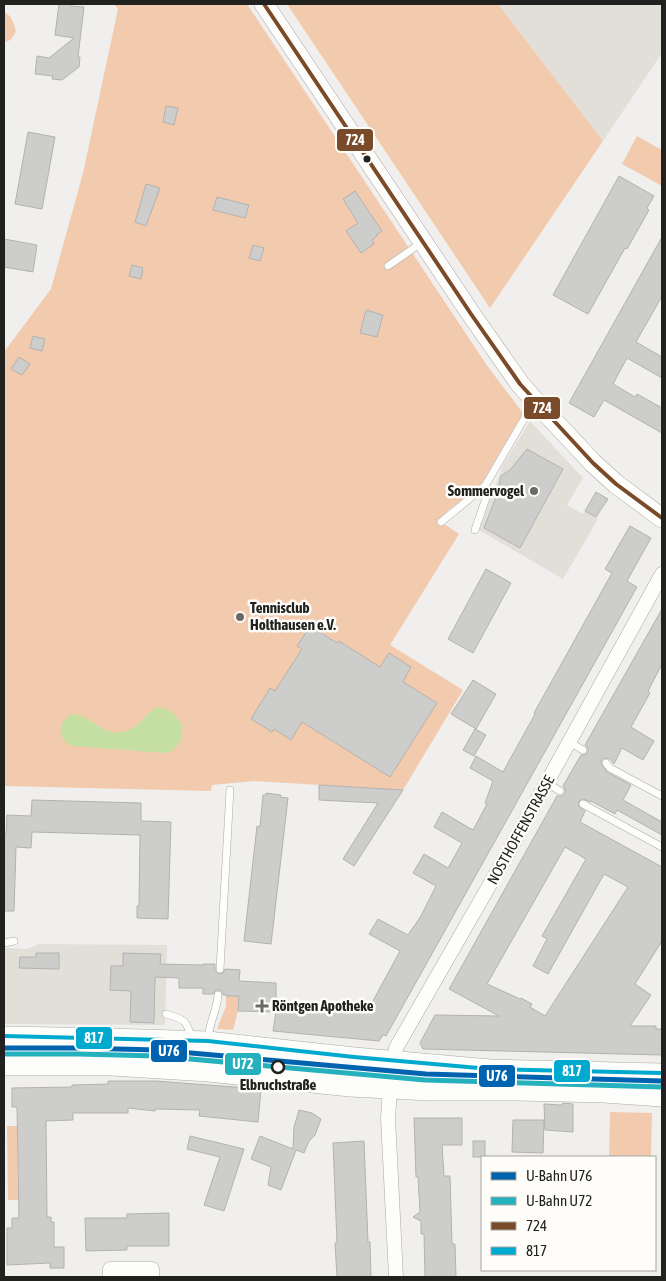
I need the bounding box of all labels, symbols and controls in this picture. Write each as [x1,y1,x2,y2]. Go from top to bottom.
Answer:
line badge: 724 [336,128,374,152]
text: 724 [345,132,365,148]
unlabelled marker [362,154,372,164]
line badge: 724 [523,396,561,420]
text: 724 [532,400,552,416]
place label: Sommervogel [448,482,525,499]
marker: Sommervogel [528,485,540,497]
place label: Tennisclub Holthausen e.V. [250,599,336,633]
marker: Tennisclub Holthausen e.V. [234,611,246,623]
street label: NOSTHOFFENSTRASSE [484,772,558,887]
place label: Röntgen Apotheke [272,997,374,1014]
marker: Röntgen Apotheke [256,1000,268,1012]
line badge: 817 [75,1026,113,1050]
text: 817 [84,1030,104,1046]
line badge: U76 [150,1039,188,1063]
text: U76 [158,1043,180,1059]
line badge: U72 [224,1052,262,1076]
text: U72 [232,1056,254,1072]
line badge: 817 [553,1059,591,1083]
marker: Elbruchstraße [271,1060,285,1074]
text: 817 [562,1063,582,1079]
line badge: U76 [478,1064,516,1088]
text: U76 [486,1068,508,1084]
place label: Elbruchstraße [240,1076,316,1093]
legend [481,1156,656,1271]
text: U-Bahn U76 [526,1167,592,1184]
text: U-Bahn U72 [526,1192,592,1209]
text: 724 [526,1217,547,1234]
text: 817 [526,1242,547,1259]

